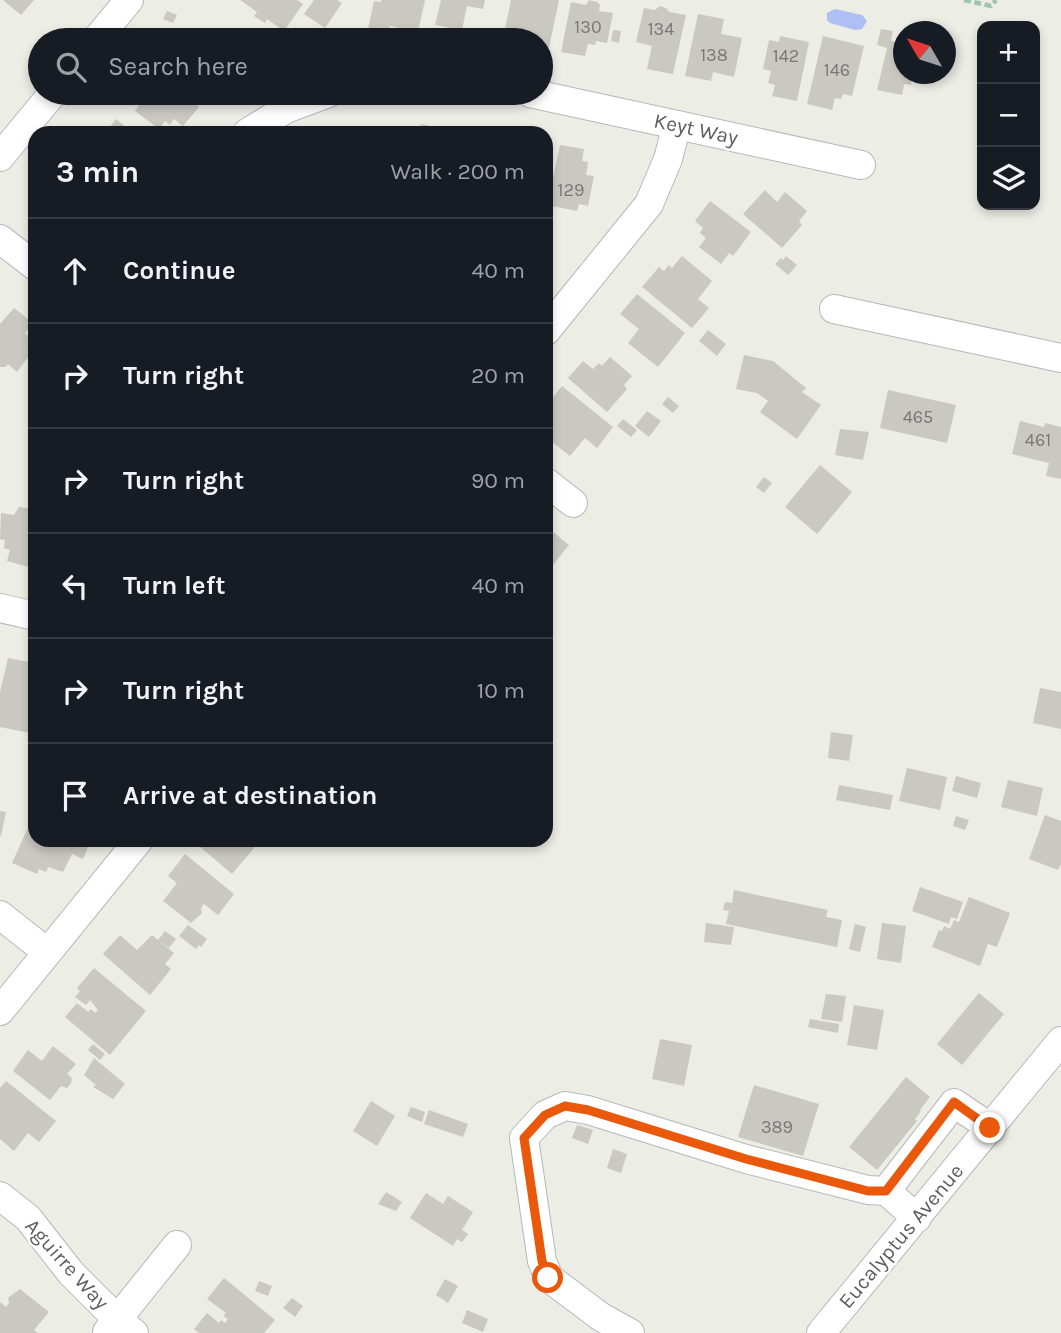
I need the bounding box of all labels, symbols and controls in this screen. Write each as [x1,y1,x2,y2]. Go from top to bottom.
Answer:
house number: 130 [574,16,602,38]
house number: 134 [648,18,674,40]
north arrow [893,21,956,84]
map controls [977,21,1040,210]
button: + [977,21,1040,84]
search box [28,28,553,105]
house number: 138 [700,44,728,66]
house number: 142 [773,45,799,67]
icon: search [52,48,90,86]
text: Search here [108,51,248,82]
house number: 146 [824,59,850,81]
button: − [977,84,1040,147]
street label: Keyt Way [652,108,741,150]
button: layers [977,147,1040,210]
text: 3 min [56,154,139,190]
text: Walk · 200 m [390,158,525,185]
house number: 129 [558,179,584,201]
icon: ahead [56,252,94,290]
text: Continue [123,255,235,286]
text: 40 m [472,257,525,284]
icon: right [56,357,94,395]
text: Turn right [123,360,244,391]
text: 20 m [471,362,525,389]
house number: 465 [903,406,933,428]
house number: 461 [1025,429,1051,451]
icon: right [56,462,94,500]
text: Turn right [123,465,244,496]
text: 90 m [471,467,525,494]
icon: left [56,567,94,605]
text: Turn left [123,570,225,601]
text: 40 m [472,572,525,599]
icon: right [56,672,94,710]
text: Turn right [123,675,244,706]
text: 10 m [477,677,525,704]
icon: arrive [56,777,94,815]
text: Arrive at destination [123,780,377,811]
route end [974,1112,1005,1143]
house number: 389 [761,1116,793,1138]
street label: Eucalyptus Avenue [834,1159,968,1313]
street label: Aguirre Way [20,1214,114,1314]
route start [532,1262,563,1293]

